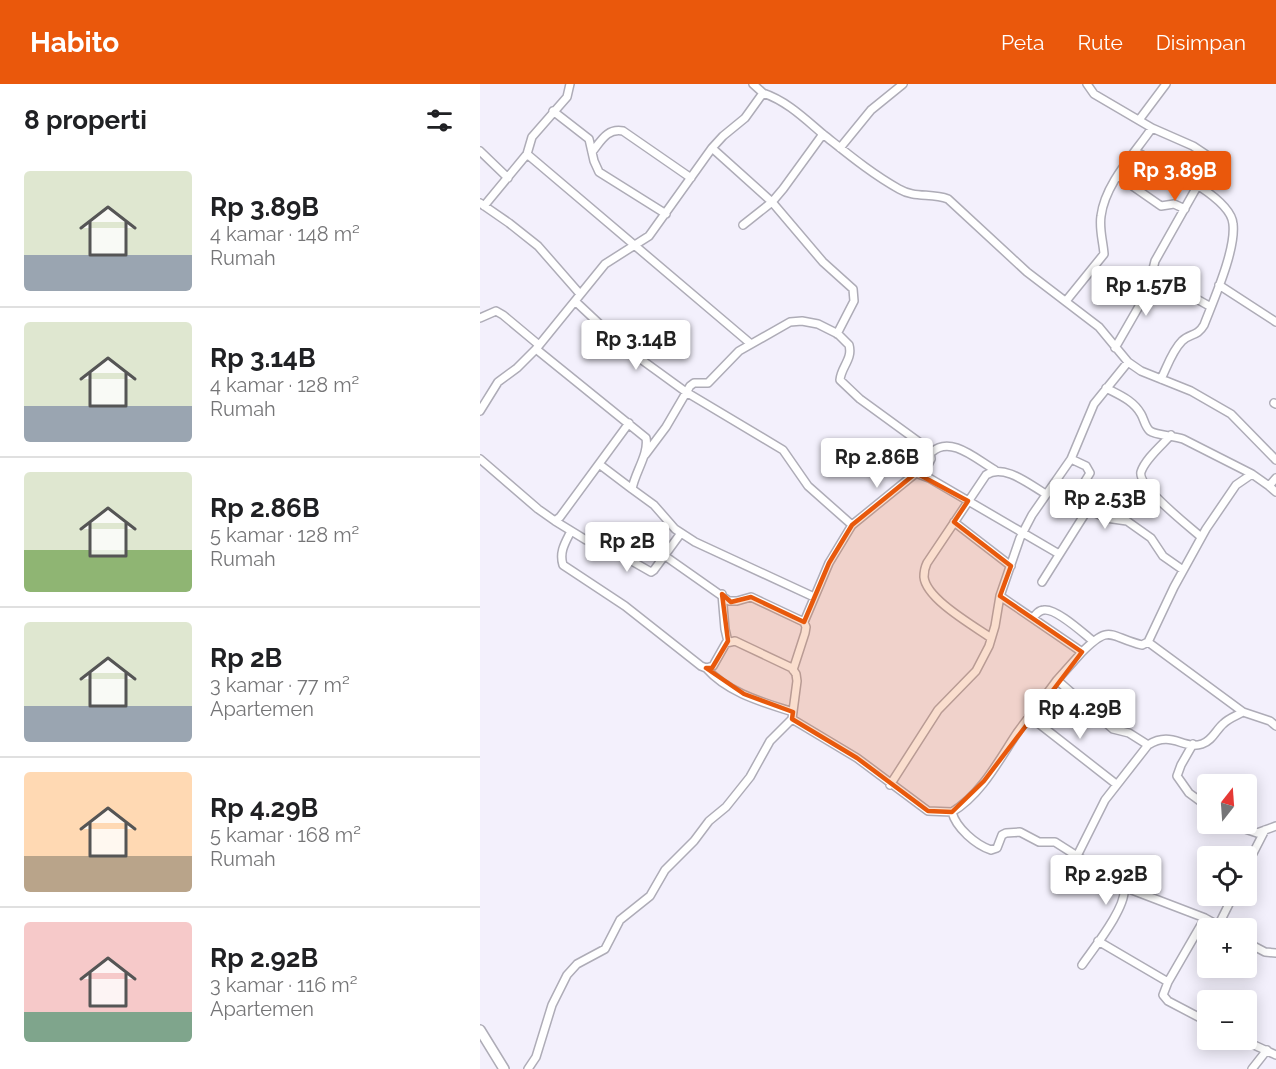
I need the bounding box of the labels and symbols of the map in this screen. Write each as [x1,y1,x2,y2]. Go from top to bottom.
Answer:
pin: Rp 3.89B [1113,151,1237,202]
pin: Rp 1.57B [1084,266,1208,317]
pin: Rp 3.14B [574,320,698,371]
pin: Rp 2.86B [815,438,939,489]
pin: Rp 2.53B [1043,479,1167,530]
pin: Rp 2B [585,522,669,573]
pin: Rp 4.29B [1018,689,1142,740]
north arrow [1197,774,1257,834]
pin: Rp 2.92B [1044,855,1168,906]

